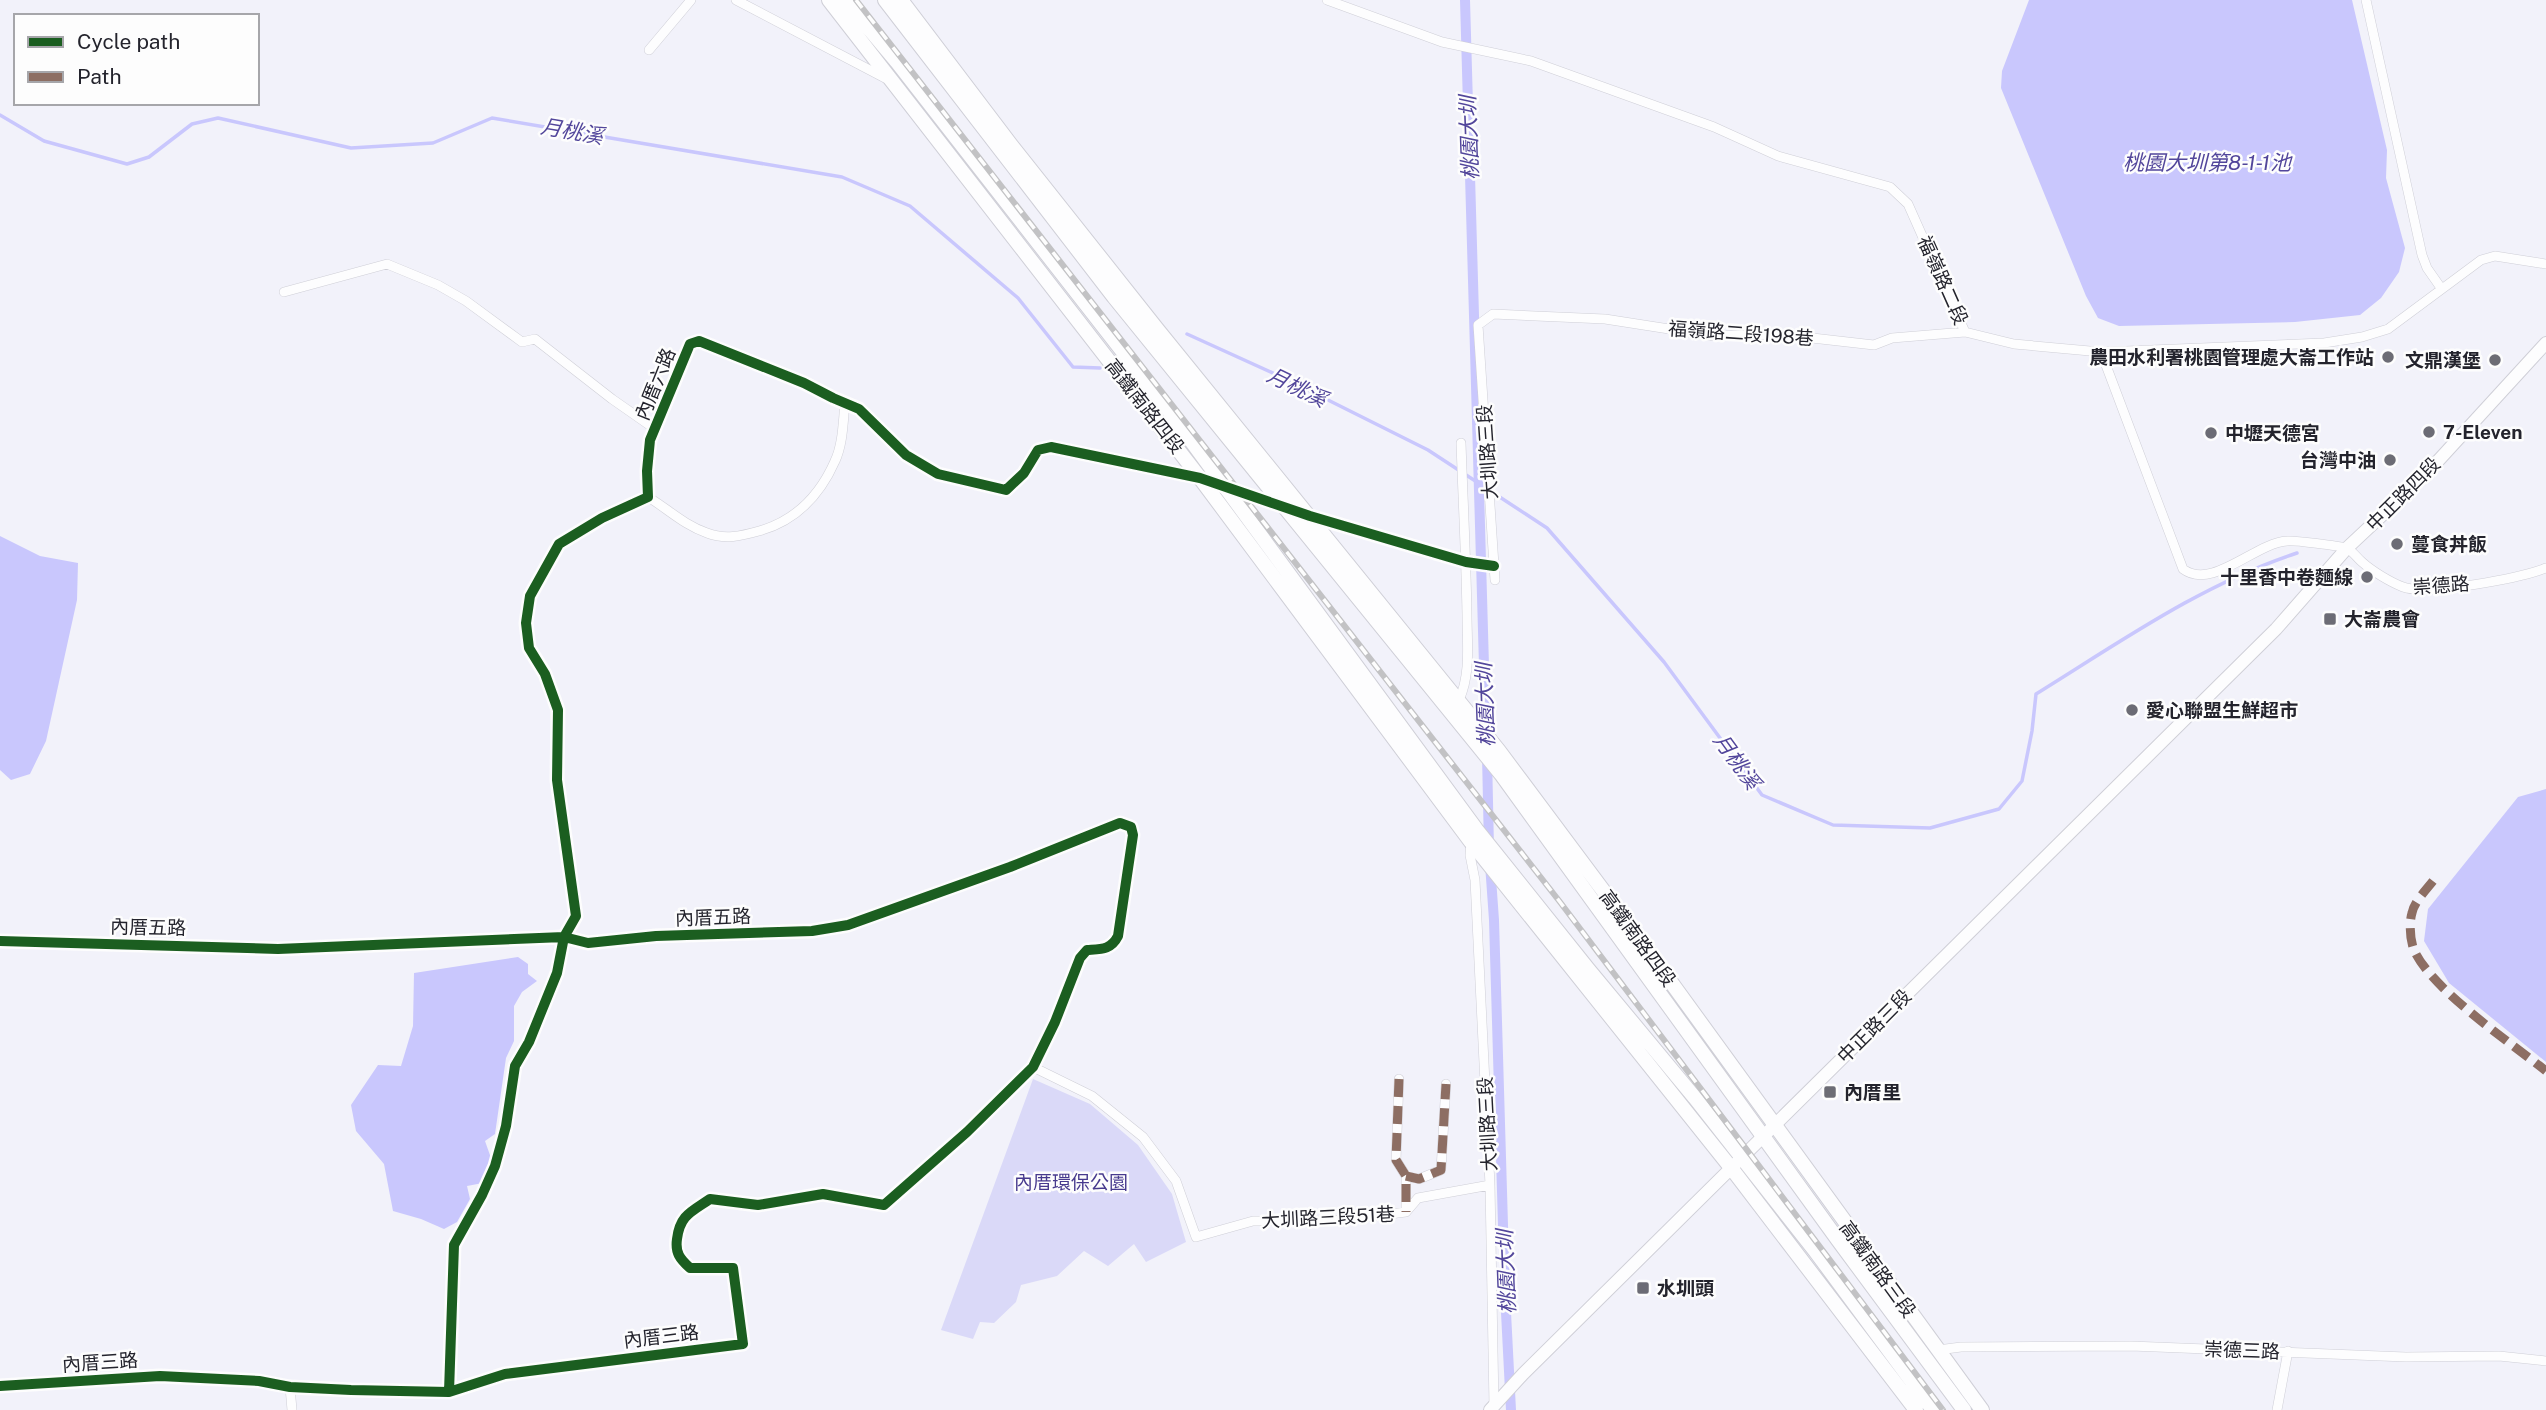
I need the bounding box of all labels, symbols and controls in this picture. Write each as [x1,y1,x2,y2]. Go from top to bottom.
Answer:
legend [14,14,259,105]
text: Cycle path [77,29,180,54]
text: Path [77,64,122,89]
water label: 桃園大圳 [1455,93,1483,180]
water label: 月桃溪 [539,113,608,149]
water label: 桃園大圳第8-1-1池 [2123,150,2293,175]
street label: 福嶺路二段 [1914,232,1972,328]
street label: 福嶺路二段198巷 [1668,317,1814,349]
street label: 內厝六路 [631,345,679,423]
place label: 農田水利署桃園管理處大崙工作站 [2089,346,2374,368]
marker: 農田水利署桃園管理處大崙工作站 [2380,349,2396,365]
place label: 文鼎漢堡 [2405,349,2481,371]
marker: 文鼎漢堡 [2487,352,2503,368]
street label: 高鐵南路四段 [1101,354,1189,458]
water label: 月桃溪 [1263,362,1333,413]
street label: 大圳路三段 [1473,404,1501,500]
place label: 7-Eleven [2443,421,2522,443]
place label: 中壢天德宮 [2225,422,2320,444]
marker: 7-Eleven [2421,424,2437,440]
marker: 中壢天德宮 [2203,425,2219,441]
place label: 台灣中油 [2300,449,2376,471]
marker: 台灣中油 [2382,452,2398,468]
street label: 中正路四段 [2362,453,2444,535]
place label: 蔓食丼飯 [2411,533,2487,555]
marker: 蔓食丼飯 [2389,536,2405,552]
place label: 十里香中卷麵線 [2220,566,2353,588]
marker: 十里香中卷麵線 [2359,569,2375,585]
street label: 崇德路 [2412,572,2470,598]
place label: 大崙農會 [2344,608,2420,630]
marker: 大崙農會 [2322,611,2338,627]
water label: 桃園大圳 [1471,660,1499,747]
place label: 愛心聯盟生鮮超市 [2146,699,2298,721]
marker: 愛心聯盟生鮮超市 [2124,702,2140,718]
water label: 月桃溪 [1708,728,1767,796]
street label: 高鐵南路四段 [1596,885,1680,991]
street label: 內厝五路 [675,905,751,929]
street label: 內厝五路 [110,915,186,939]
street label: 中正路三段 [1833,985,1915,1067]
street label: 大圳路三段 [1474,1076,1500,1172]
place label: 內厝里 [1844,1081,1901,1103]
marker: 內厝里 [1822,1084,1838,1100]
park label: 內厝環保公園 [1014,1171,1128,1193]
street label: 大圳路三段51巷 [1261,1203,1395,1231]
street label: 高鐵南路三段 [1836,1216,1920,1322]
water label: 桃園大圳 [1492,1227,1520,1314]
place label: 水圳頭 [1657,1277,1714,1299]
marker: 水圳頭 [1635,1280,1651,1296]
street label: 內厝三路 [622,1320,700,1352]
street label: 崇德三路 [2204,1338,2280,1362]
street label: 內厝三路 [61,1348,139,1376]

